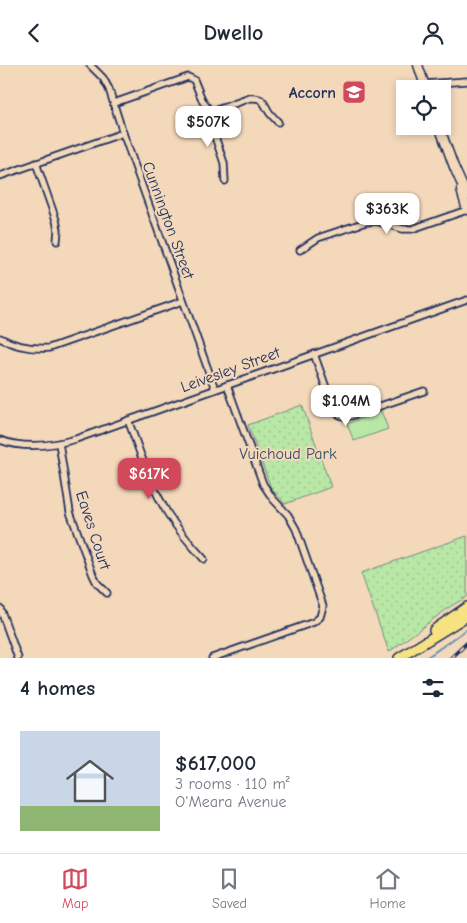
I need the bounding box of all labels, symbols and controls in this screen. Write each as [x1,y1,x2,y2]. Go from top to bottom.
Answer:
icon: back [20,19,48,47]
icon: person [419,19,447,47]
text: Dwello [204,20,263,46]
school or university icon: Accorn [341,79,367,105]
map controls [396,80,451,135]
button: locate [396,80,451,135]
place label: Accorn [289,84,336,102]
pin: $507K [173,106,243,148]
text: $507K [186,113,230,131]
street label: Cunnington Street [138,159,198,282]
pin: $363K [352,193,422,235]
text: $363K [366,200,408,218]
street label: Leivesley Street [178,343,283,396]
pin: $1.04M [305,385,387,427]
text: $1.04M [322,392,370,410]
park label: Vuichoud Park [239,445,337,463]
pin: $617K [114,457,184,500]
text: $617K [129,465,169,483]
street label: Eaves Court [72,489,114,572]
icon: filters [419,674,447,702]
text: 4 homes [20,676,95,700]
icon: home [60,751,120,811]
text: $617,000 [175,751,256,775]
text: 3 rooms · 110 m² [175,775,290,793]
text: O'Meara Avenue [175,793,286,811]
tab: Map [61,865,89,912]
tab: Saved [212,865,247,912]
tab: Home [370,865,406,912]

